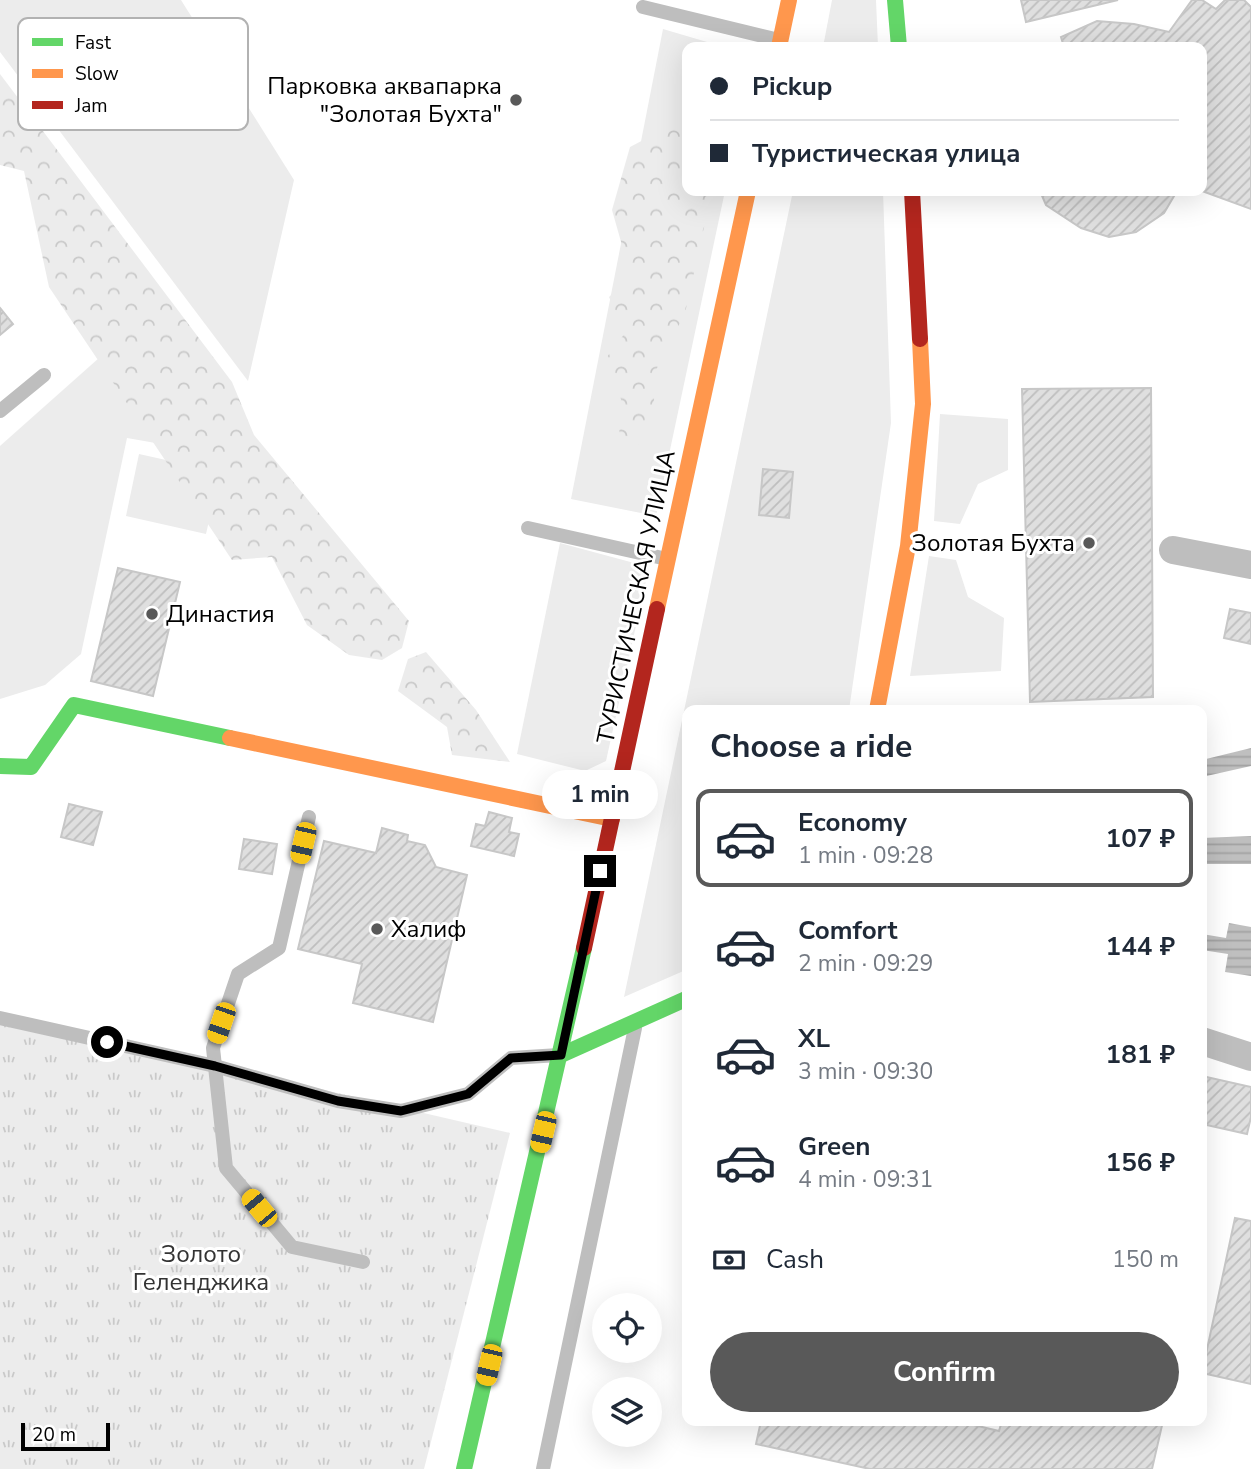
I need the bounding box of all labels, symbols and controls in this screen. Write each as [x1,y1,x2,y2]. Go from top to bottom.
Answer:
legend [18,18,248,130]
text: Fast [75,30,111,56]
text: Slow [75,61,119,87]
text: Pickup [752,69,832,104]
place label: Парковка аквапарка "Золотая Бухта" [267,70,502,130]
marker: Парковка аквапарка "Золотая Бухта" [508,92,524,108]
text: Jam [74,93,108,119]
text: Туристическая улица [752,136,1021,171]
street label: ТУРИСТИЧЕСКАЯ УЛИЦА [589,447,683,747]
place label: Золотая Бухта [912,527,1075,559]
marker: Золотая Бухта [1081,535,1097,551]
place label: Династия [166,598,275,630]
marker: Династия [144,606,160,622]
text: Choose a ride [710,725,912,768]
callout: 1 min [542,770,658,818]
text: 1 min [570,779,630,810]
text: Economy [798,805,907,840]
icon: car [714,807,777,870]
car [289,820,318,866]
text: 107 ₽ [1106,821,1175,856]
text: 1 min · 09:28 [798,840,933,871]
route end [584,855,616,887]
place label: Халиф [391,913,466,945]
text: Comfort [798,913,898,948]
icon: car [714,915,777,978]
marker: Халиф [369,921,385,937]
text: 144 ₽ [1106,929,1175,964]
text: 2 min · 09:29 [798,948,933,979]
car [205,1000,238,1046]
text: XL [798,1021,830,1056]
icon: car [714,1023,777,1086]
route start [91,1026,123,1058]
text: 181 ₽ [1106,1037,1175,1072]
text: 3 min · 09:30 [798,1056,933,1087]
car [529,1109,558,1155]
text: Green [798,1129,871,1164]
icon: car [714,1131,777,1194]
text: 156 ₽ [1106,1145,1175,1180]
text: 4 min · 09:31 [798,1164,933,1195]
car [238,1185,281,1231]
park label: Золото Геленджика [133,1238,269,1298]
icon: cash [710,1241,748,1279]
text: Cash [766,1242,824,1277]
text: 150 m [1112,1244,1179,1275]
map controls [592,1293,662,1447]
button: locate [592,1293,662,1363]
button: Confirm [710,1332,1179,1412]
car [475,1342,504,1388]
button: layers [592,1377,662,1447]
scale bar [21,1420,110,1452]
text: 20 m [32,1422,76,1448]

